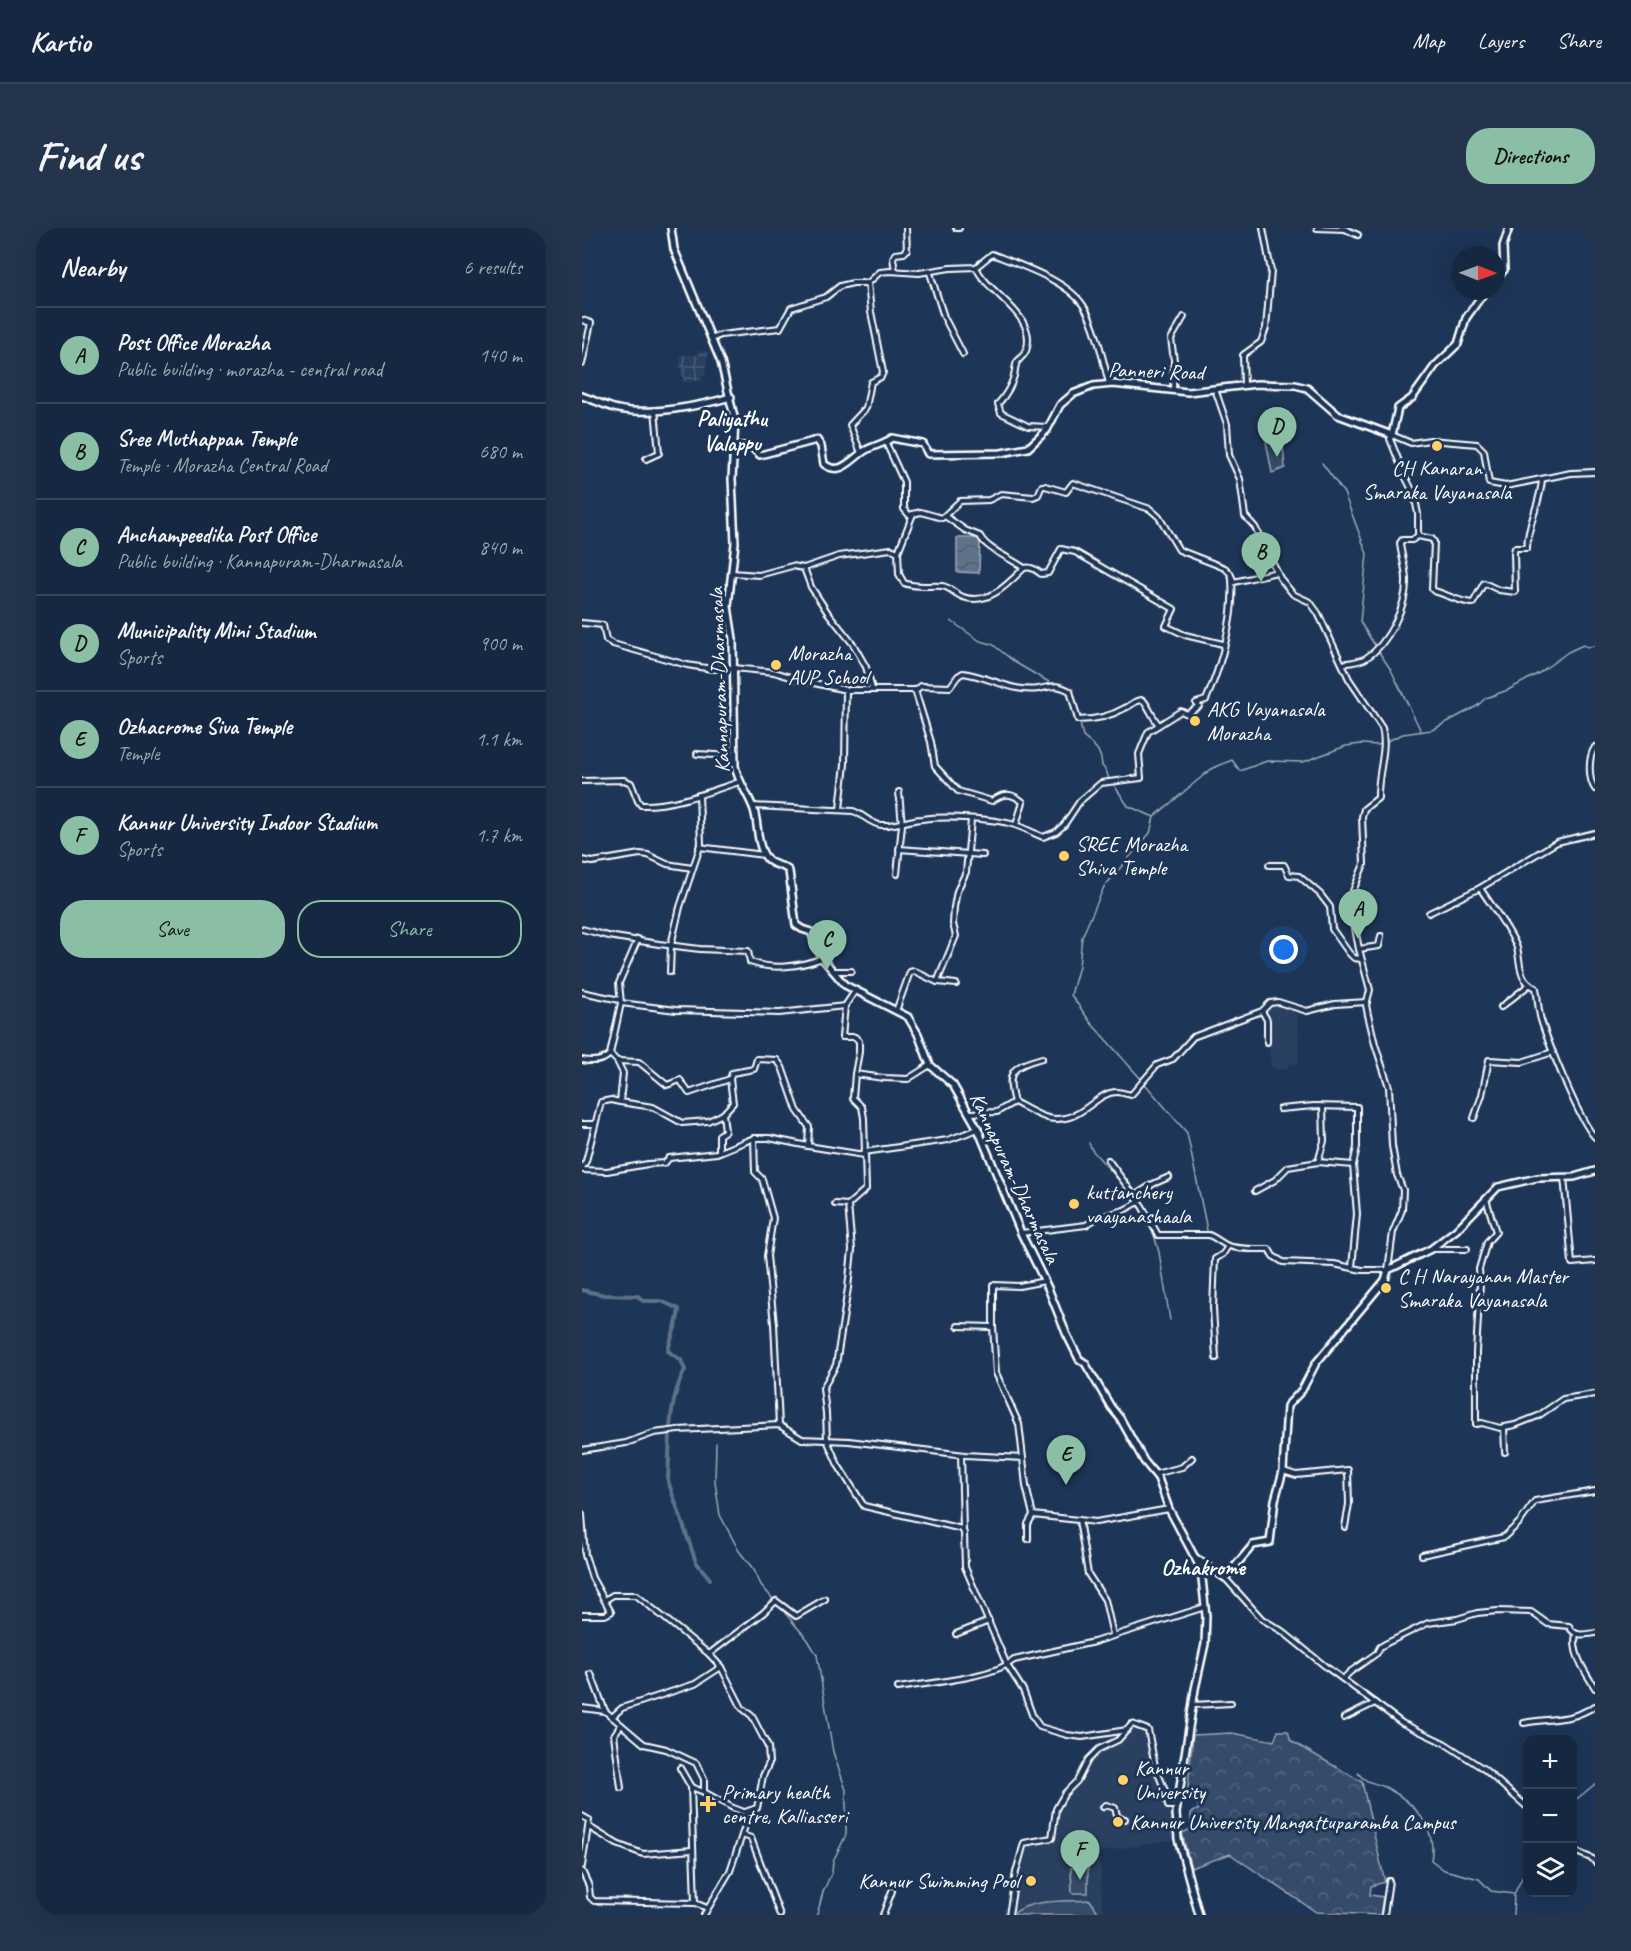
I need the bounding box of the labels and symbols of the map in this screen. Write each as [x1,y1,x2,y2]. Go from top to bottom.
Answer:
north arrow [1451,246,1505,300]
street label: Panneri Road [1108,356,1208,386]
district label: Paliyathu Valappu [697,405,769,458]
pin: D [1258,408,1296,457]
marker: CH Kanaran Smaraka Vayanasala [1430,439,1444,453]
place label: CH Kanaran Smaraka Vayanasala [1363,455,1513,505]
pin: B [1242,532,1280,582]
street label: Kannapuram-Dharmasala [703,585,735,773]
place label: Morazha AUP School [788,640,872,690]
marker: Morazha AUP School [769,658,783,672]
place label: AKG Vayanasala Morazha [1207,696,1326,746]
marker: AKG Vayanasala Morazha [1188,714,1202,728]
place label: SREE Morazha Shiva Temple [1076,831,1190,881]
marker: SREE Morazha Shiva Temple [1057,849,1071,863]
pin: A [1338,890,1378,939]
pin: C [808,920,846,970]
your location [1269,935,1298,964]
street label: Kannapuram-Dharmasala [964,1088,1067,1269]
place label: kuttanchery vaayanashaala [1086,1179,1193,1229]
marker: kuttanchery vaayanashaala [1067,1197,1081,1211]
place label: C H Narayanan Master Smaraka Vayanasala [1398,1263,1570,1313]
marker: C H Narayanan Master Smaraka Vayanasala [1379,1281,1393,1295]
pin: E [1046,1436,1086,1485]
district label: Ozhakrome [1161,1554,1246,1582]
place label: Kannur University [1135,1755,1207,1805]
marker: Kannur University [1116,1773,1130,1787]
place label: Primary health centre, Kalliasseri [722,1779,850,1829]
marker: Primary health centre, Kalliasseri [699,1795,717,1813]
place label: Kannur University Mangattuparamba Campus [1130,1809,1457,1835]
marker: Kannur University Mangattuparamba Campus [1111,1815,1125,1829]
pin: F [1060,1830,1100,1880]
place label: Kannur Swimming Pool [859,1868,1022,1894]
marker: Kannur Swimming Pool [1024,1874,1038,1888]

